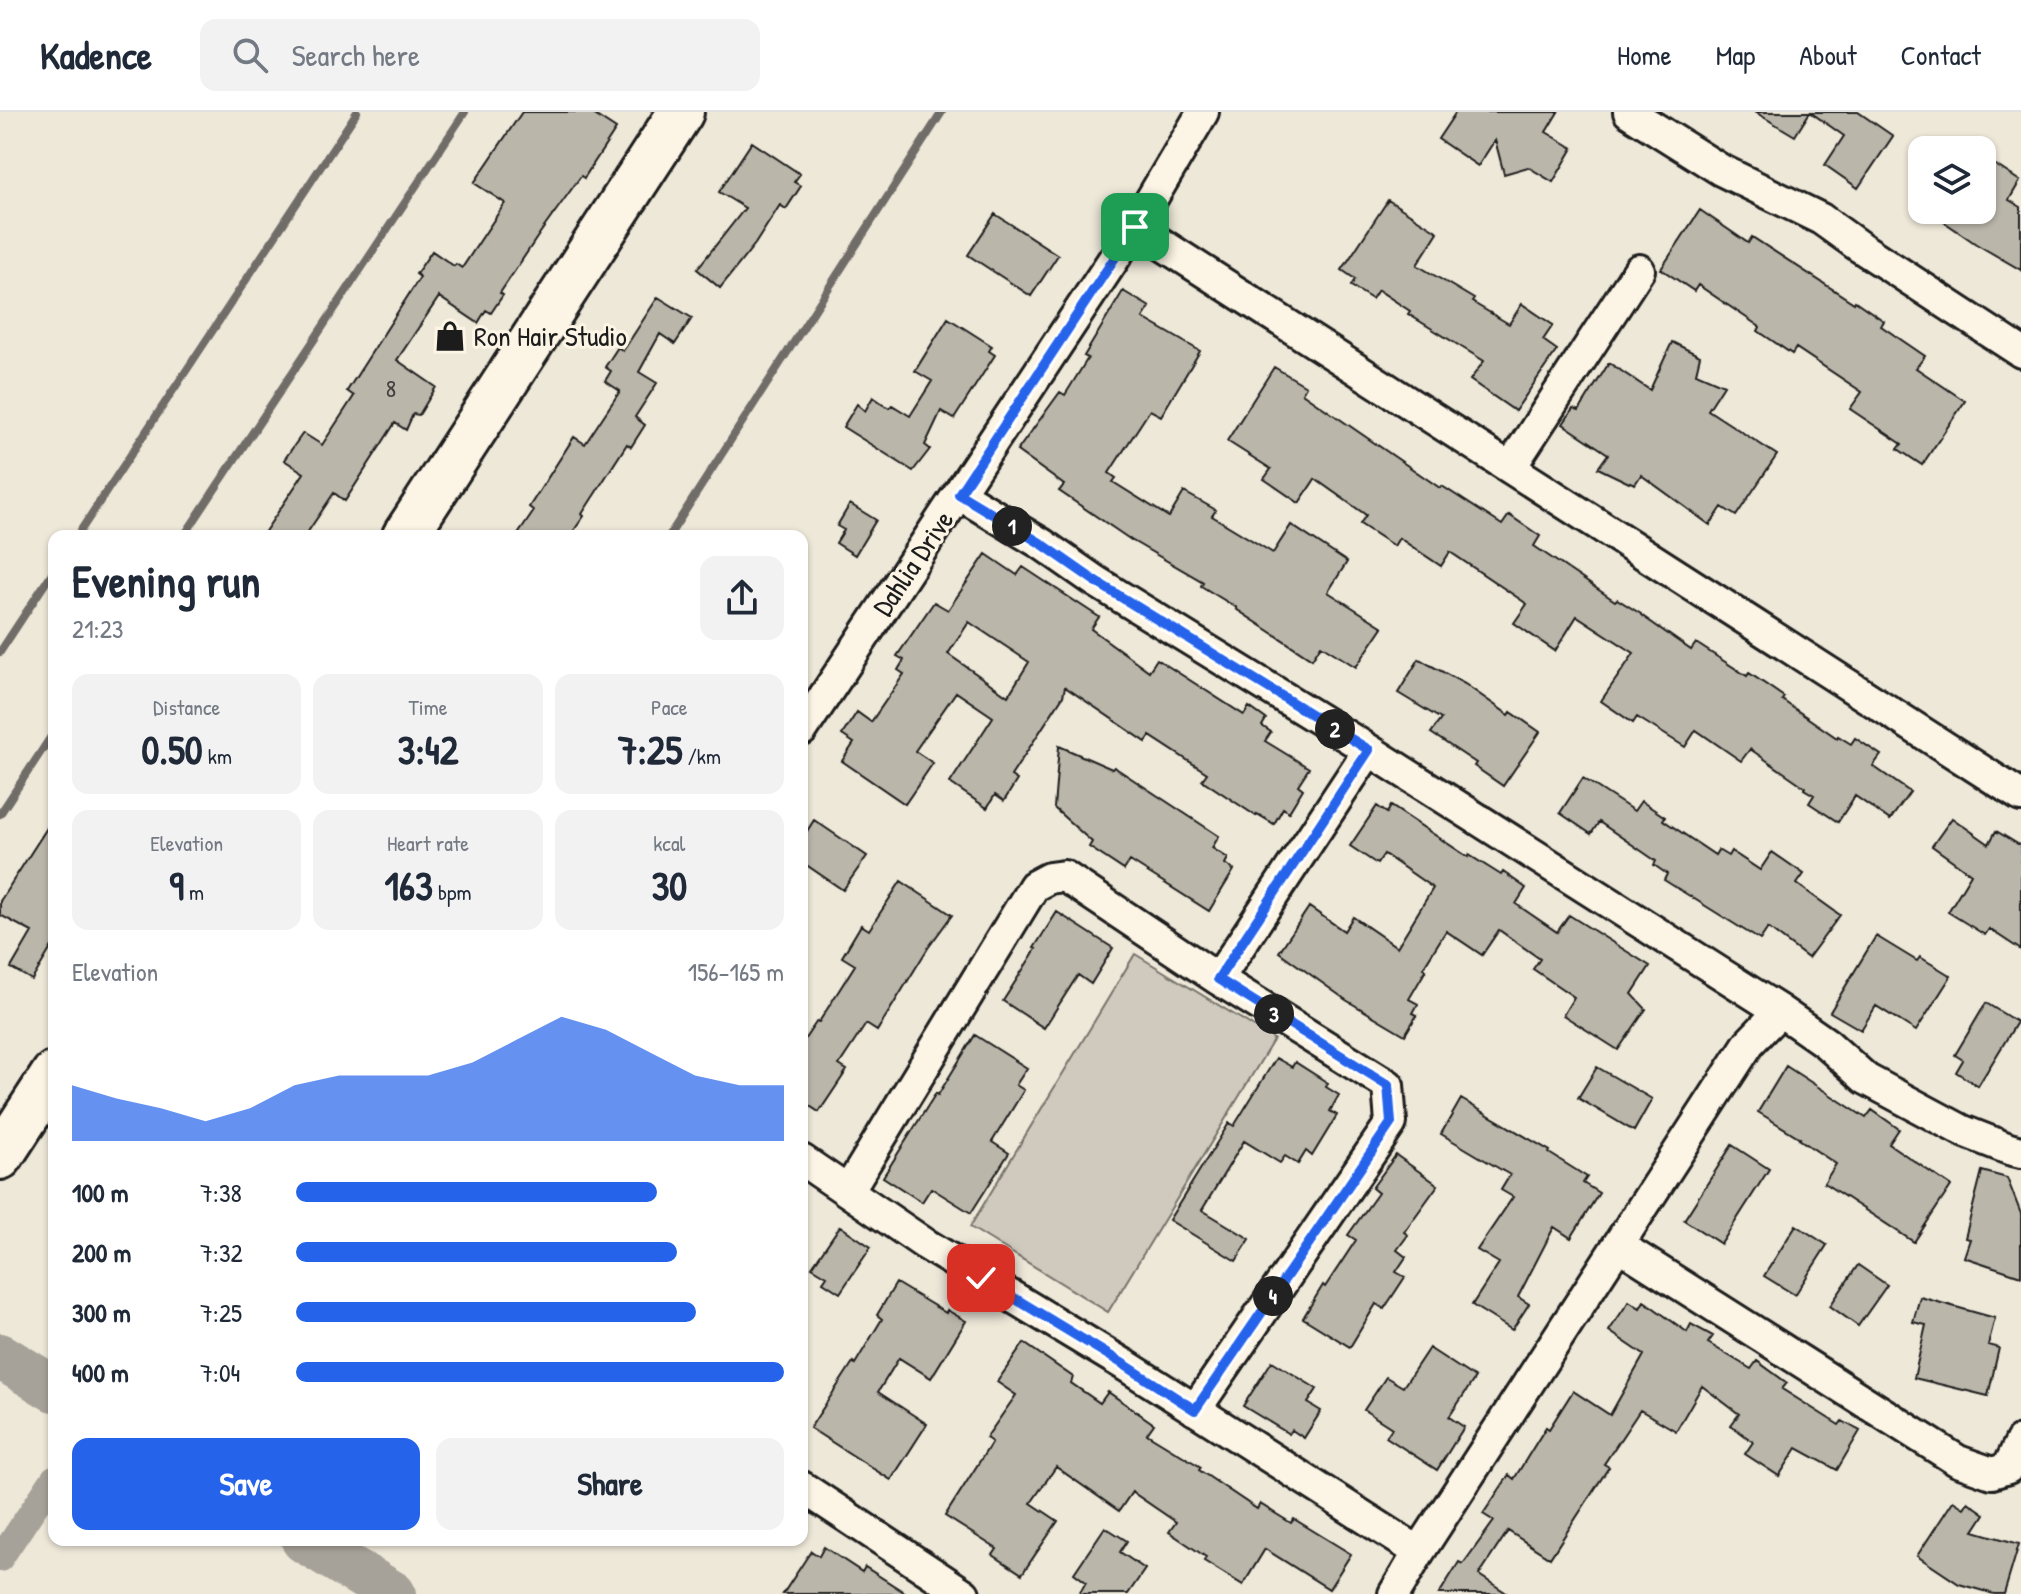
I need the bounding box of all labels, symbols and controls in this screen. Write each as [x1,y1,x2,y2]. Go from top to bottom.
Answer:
search box [200,19,760,91]
text: Kadence [40,29,152,81]
icon: search [228,33,272,77]
text: Search here [292,35,420,75]
text: Home [1617,36,1672,74]
text: Map [1716,36,1755,74]
text: About [1799,36,1857,74]
text: Contact [1901,36,1981,74]
map controls [1908,136,1996,224]
button: layers [1908,136,1996,224]
pin [1101,193,1169,261]
icon: arrive [1113,205,1157,249]
place label: Ron Hair Studio [474,317,627,355]
shop icon: Ron Hair Studio [433,319,467,353]
house number: 8 [386,372,396,404]
street label: Dahlia Drive [864,503,962,623]
pin: 1 [992,506,1032,546]
text: 1 [1008,511,1016,541]
text: Evening run [72,551,260,611]
button: share [700,556,784,640]
text: 21:23 [72,611,123,646]
text: Distance [153,692,220,722]
text: Time [409,692,447,722]
text: Pace [651,692,688,722]
pin: 2 [1315,709,1355,749]
text: 2 [1330,714,1340,744]
text: 0.50 [141,722,203,776]
text: 3:42 [398,722,458,776]
text: 7:25 [618,722,682,776]
text: km [203,741,232,771]
text: /km [682,741,721,771]
text: Elevation [150,828,223,858]
text: Heart rate [387,828,469,858]
text: kcal [653,828,685,858]
text: 9 [169,858,184,912]
text: 163 [385,858,433,912]
text: 30 [651,858,687,912]
text: m [184,877,204,907]
text: bpm [433,877,471,907]
text: Elevation [72,954,158,989]
text: 156–165 m [688,954,784,989]
pin: 3 [1254,994,1294,1034]
text: 3 [1269,999,1279,1029]
text: 100 m [72,1175,128,1210]
text: 7:38 [200,1175,242,1210]
text: 200 m [72,1235,131,1270]
text: 7:32 [200,1235,243,1270]
pin [947,1244,1015,1312]
icon: check [959,1256,1003,1300]
pin: 4 [1253,1276,1293,1316]
text: 4 [1269,1281,1277,1311]
text: 300 m [72,1295,131,1330]
text: 7:25 [200,1295,242,1330]
text: 400 m [72,1355,129,1390]
text: 7:04 [200,1355,240,1390]
button: Save [72,1438,420,1530]
button: Share [436,1438,784,1530]

